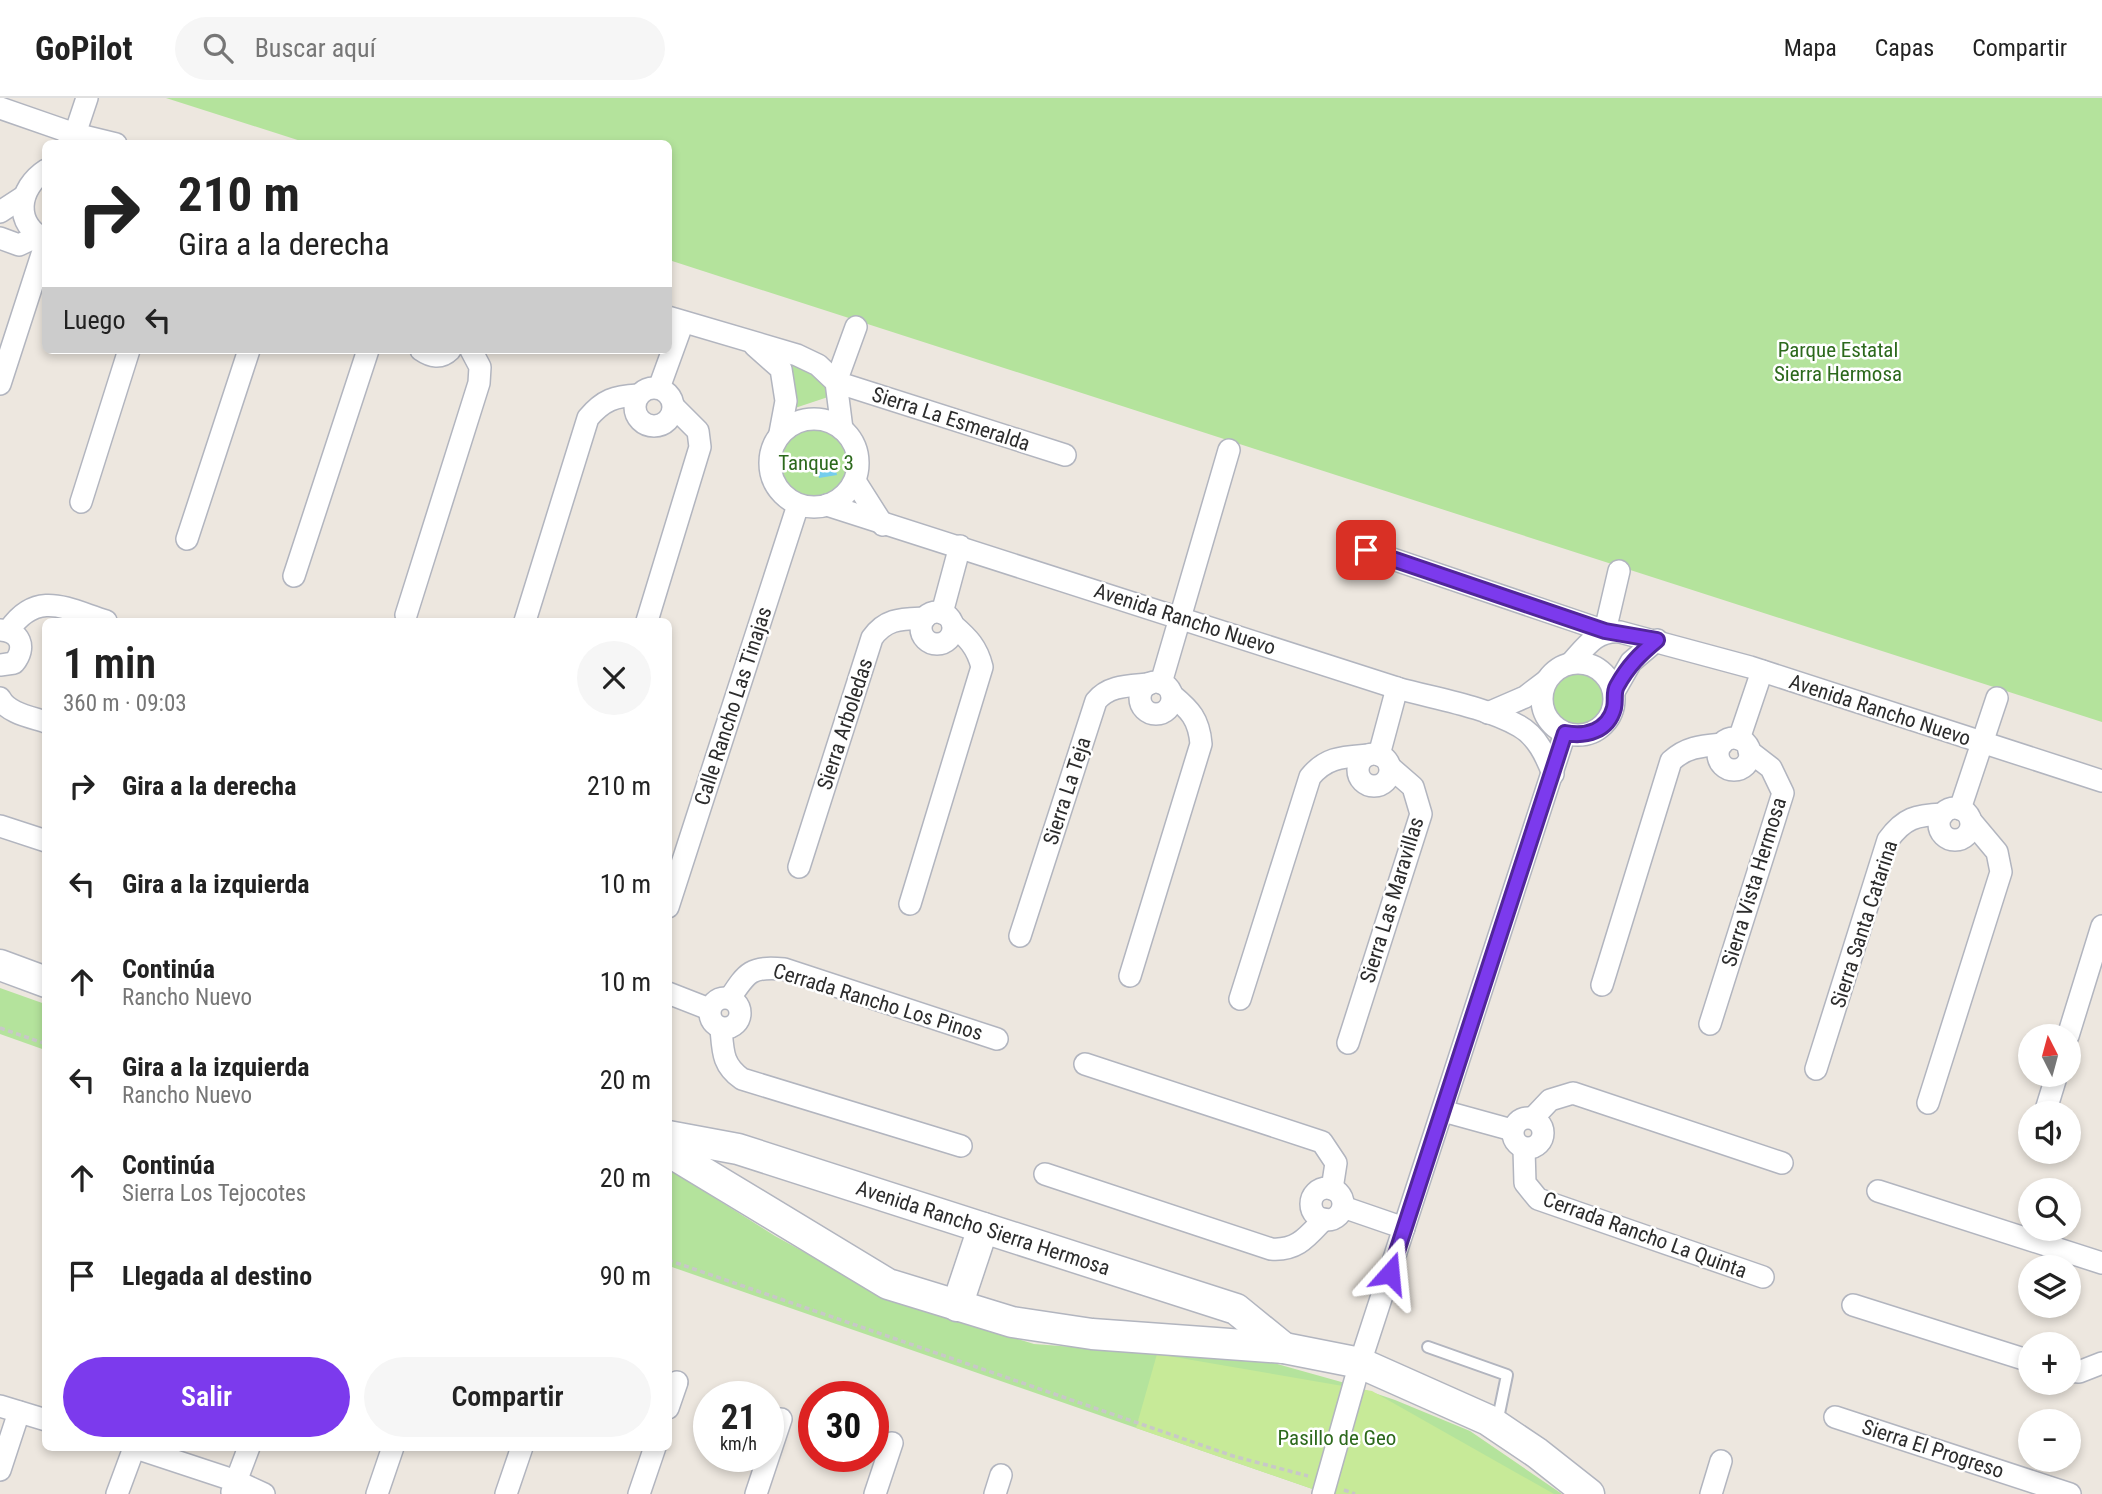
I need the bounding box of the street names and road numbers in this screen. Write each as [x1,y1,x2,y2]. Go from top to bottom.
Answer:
street label: Sierra La Esmeralda [869,382,1033,456]
street label: Avenida Rancho Nuevo [1091,578,1279,660]
street label: Calle Rancho Las Tinajas [690,604,776,808]
street label: Sierra Arboledas [812,655,878,793]
street label: Avenida Rancho Nuevo [1786,669,1974,751]
street label: Sierra La Teja [1038,734,1096,848]
street label: Sierra Vista Hermosa [1717,795,1791,969]
street label: Sierra Las Maravillas [1355,814,1429,986]
street label: Sierra Santa Catarina [1826,837,1902,1011]
street label: Cerrada Rancho Los Pinos [770,959,986,1045]
street label: Avenida Rancho Sierra Hermosa [853,1176,1113,1280]
street label: Cerrada Rancho La Quinta [1540,1187,1750,1283]
street label: Sierra El Progreso [1859,1415,2007,1483]

